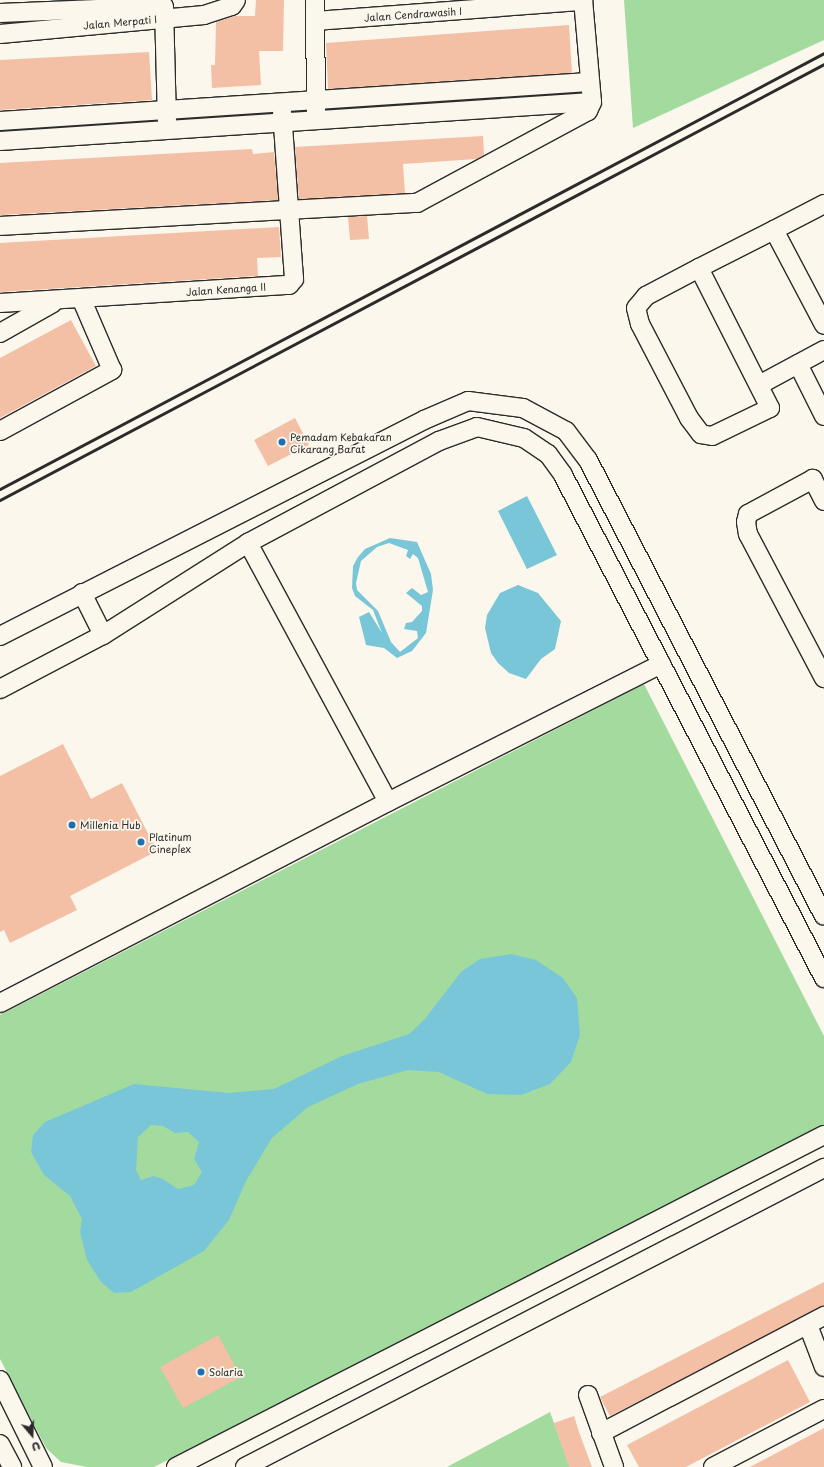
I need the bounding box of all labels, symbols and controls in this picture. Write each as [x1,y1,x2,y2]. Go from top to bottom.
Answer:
street label: Jalan Cendrawasih I [363,5,463,23]
street label: Jalan Merpati I [82,13,158,31]
street label: Jalan Kenanga II [185,280,267,298]
place label: Pemadam Kebakaran Cikarang Barat [290,430,392,454]
marker: Pemadam Kebakaran Cikarang Barat [277,437,287,447]
place label: Millenia Hub [80,819,141,831]
marker: Millenia Hub [67,820,77,830]
place label: Platinum Cineplex [149,830,192,854]
marker: Platinum Cineplex [136,837,146,847]
place label: Solaria [209,1366,243,1378]
marker: Solaria [196,1367,206,1377]
north arrow [12,1415,52,1455]
text: U [29,1437,43,1456]

